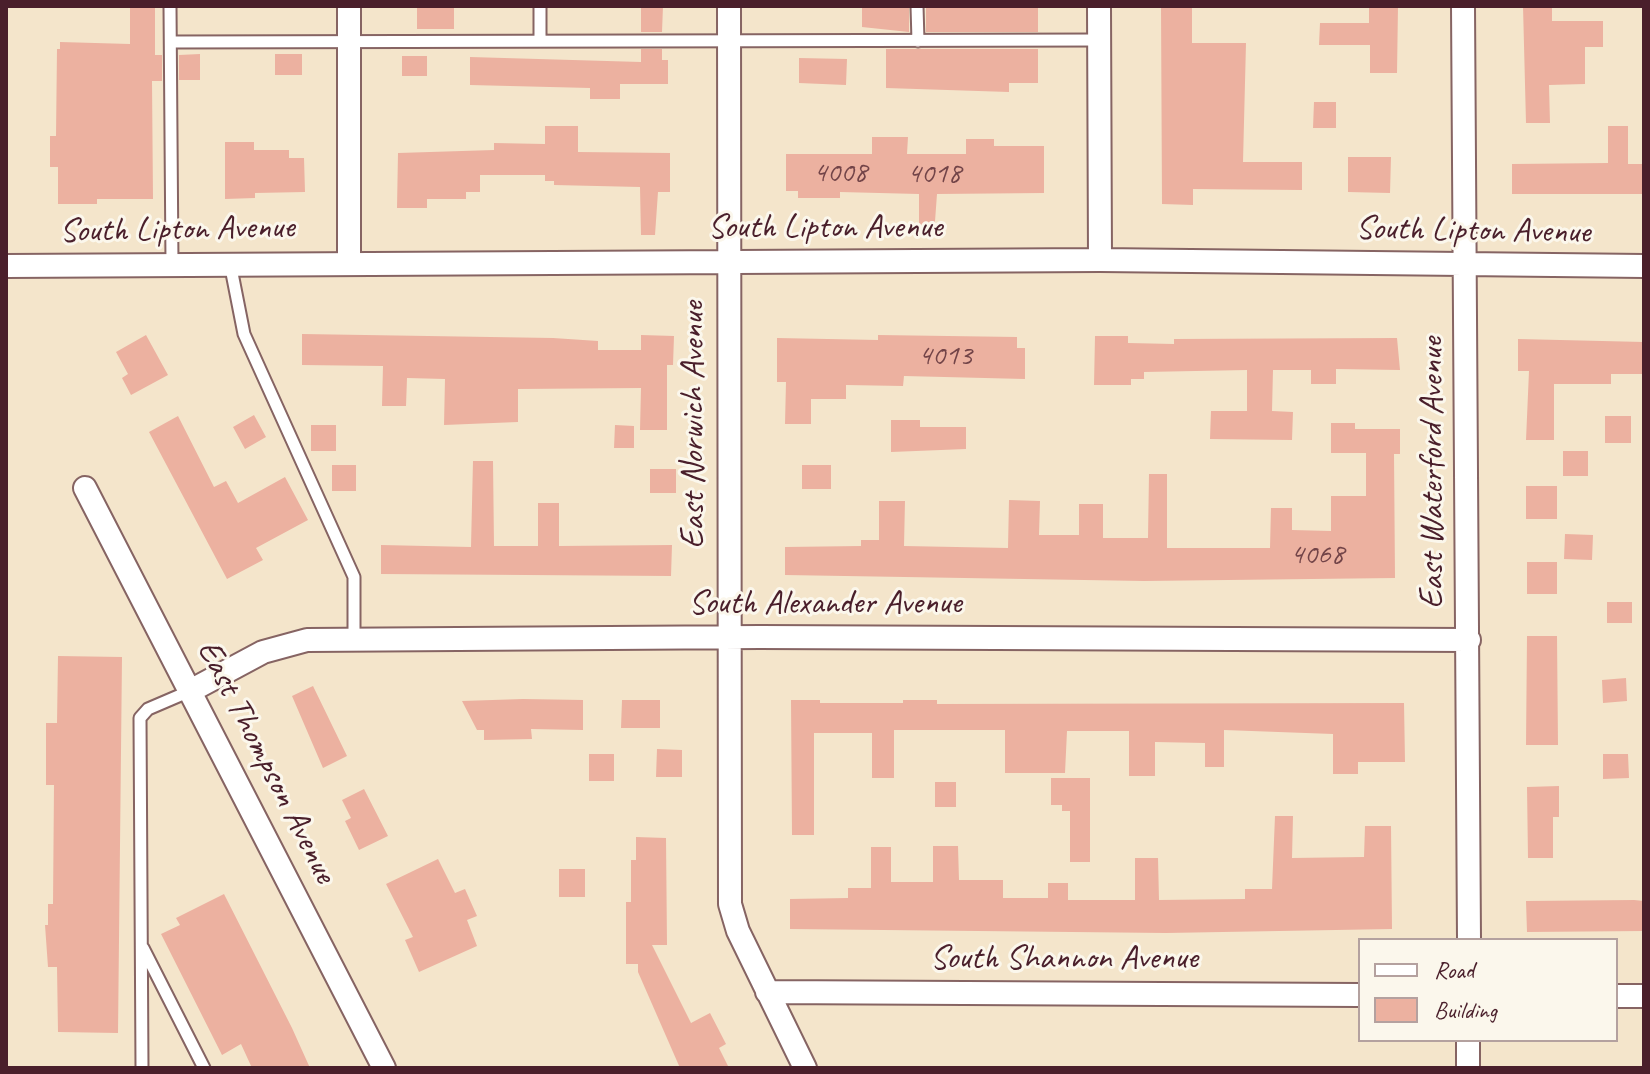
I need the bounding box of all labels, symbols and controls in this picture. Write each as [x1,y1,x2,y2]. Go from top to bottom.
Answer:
house number: 4008 [813,155,867,191]
house number: 4018 [907,156,961,192]
street label: South Lipton Avenue [59,208,295,252]
street label: South Lipton Avenue [708,208,942,248]
street label: South Lipton Avenue [1355,209,1591,253]
street label: East Norwich Avenue [674,301,714,549]
street label: East Waterford Avenue [1413,337,1453,609]
house number: 4013 [918,338,972,374]
house number: 4068 [1290,537,1344,573]
street label: South Alexander Avenue [688,584,962,624]
street label: East Thompson Avenue [187,634,345,890]
legend [1358,938,1618,1042]
street label: South Shannon Avenue [930,939,1198,979]
text: Road [1434,955,1474,985]
text: Building [1434,995,1497,1025]

